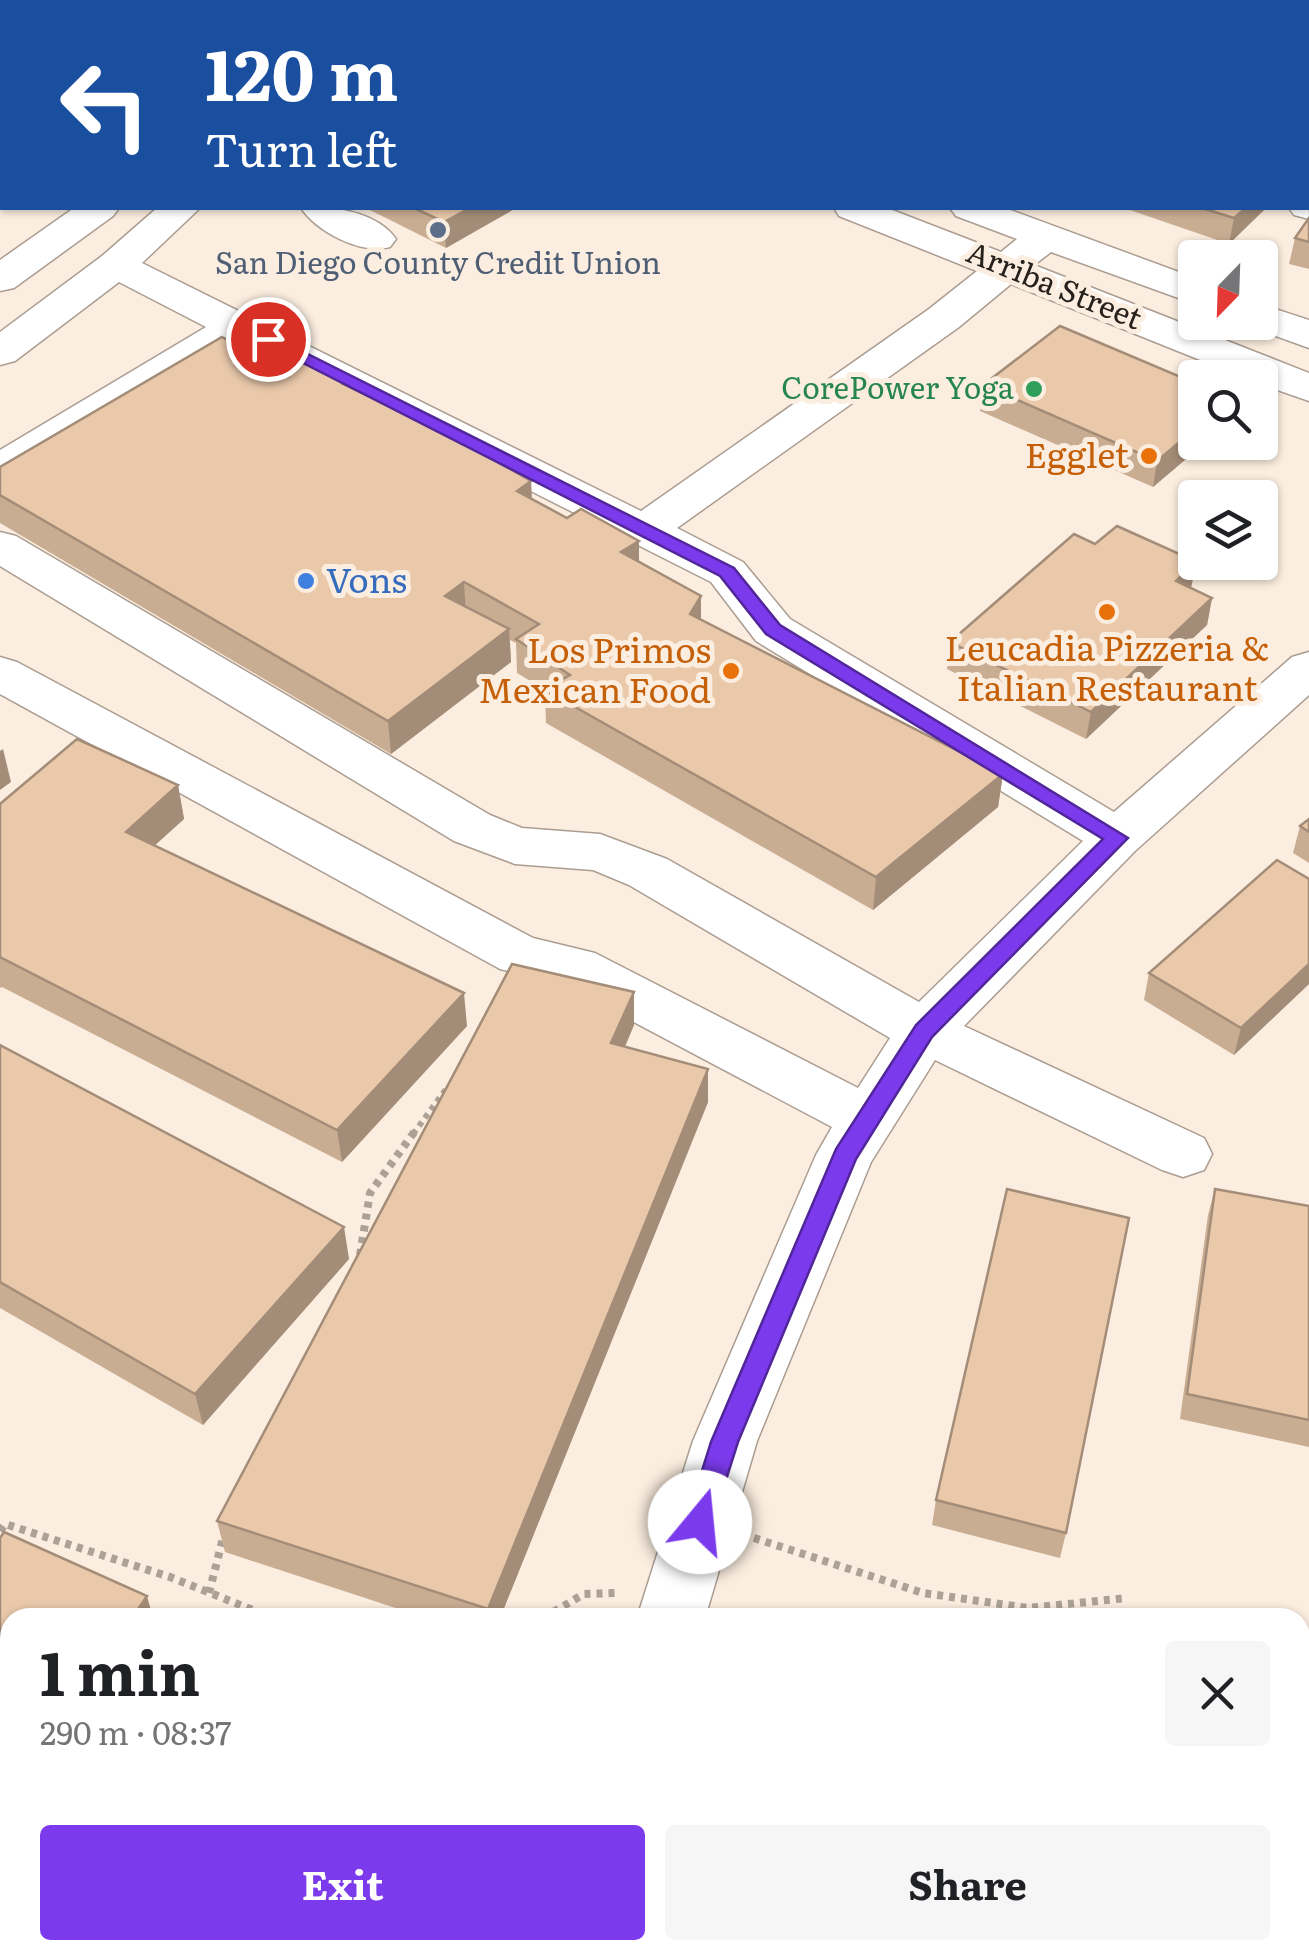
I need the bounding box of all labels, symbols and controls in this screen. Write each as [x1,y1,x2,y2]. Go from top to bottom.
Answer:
text: 120 m [205,19,398,123]
icon: left [40,40,170,170]
text: Turn left [205,114,397,181]
marker: San Diego County Credit Union [427,219,449,241]
street label: Arriba Street [961,228,1149,338]
place label: San Diego County Credit Union [215,239,661,283]
north arrow [1178,240,1278,340]
map controls [1178,240,1278,580]
pin [226,297,311,382]
icon: arrive [241,312,296,367]
button: search [1178,360,1278,460]
place label: CorePower Yoga [781,364,1015,408]
marker: CorePower Yoga [1023,378,1045,400]
place label: Egglet [1025,427,1129,479]
marker: Egglet [1138,445,1160,467]
button: layers [1178,480,1278,580]
place label: Vons [326,552,407,604]
marker: Vons [295,570,317,592]
marker: Leucadia Pizzeria & Italian Restaurant [1096,601,1118,623]
place label: Leucadia Pizzeria & Italian Restaurant [945,620,1269,712]
place label: Los Primos Mexican Food [478,622,711,714]
marker: Los Primos Mexican Food [720,660,742,682]
position arrow [648,1470,752,1574]
text: 1 min [40,1625,200,1714]
button: close [1165,1641,1270,1746]
text: 290 m · 08:37 [40,1707,231,1755]
button: Exit [40,1825,645,1940]
button: Share [665,1825,1270,1940]

